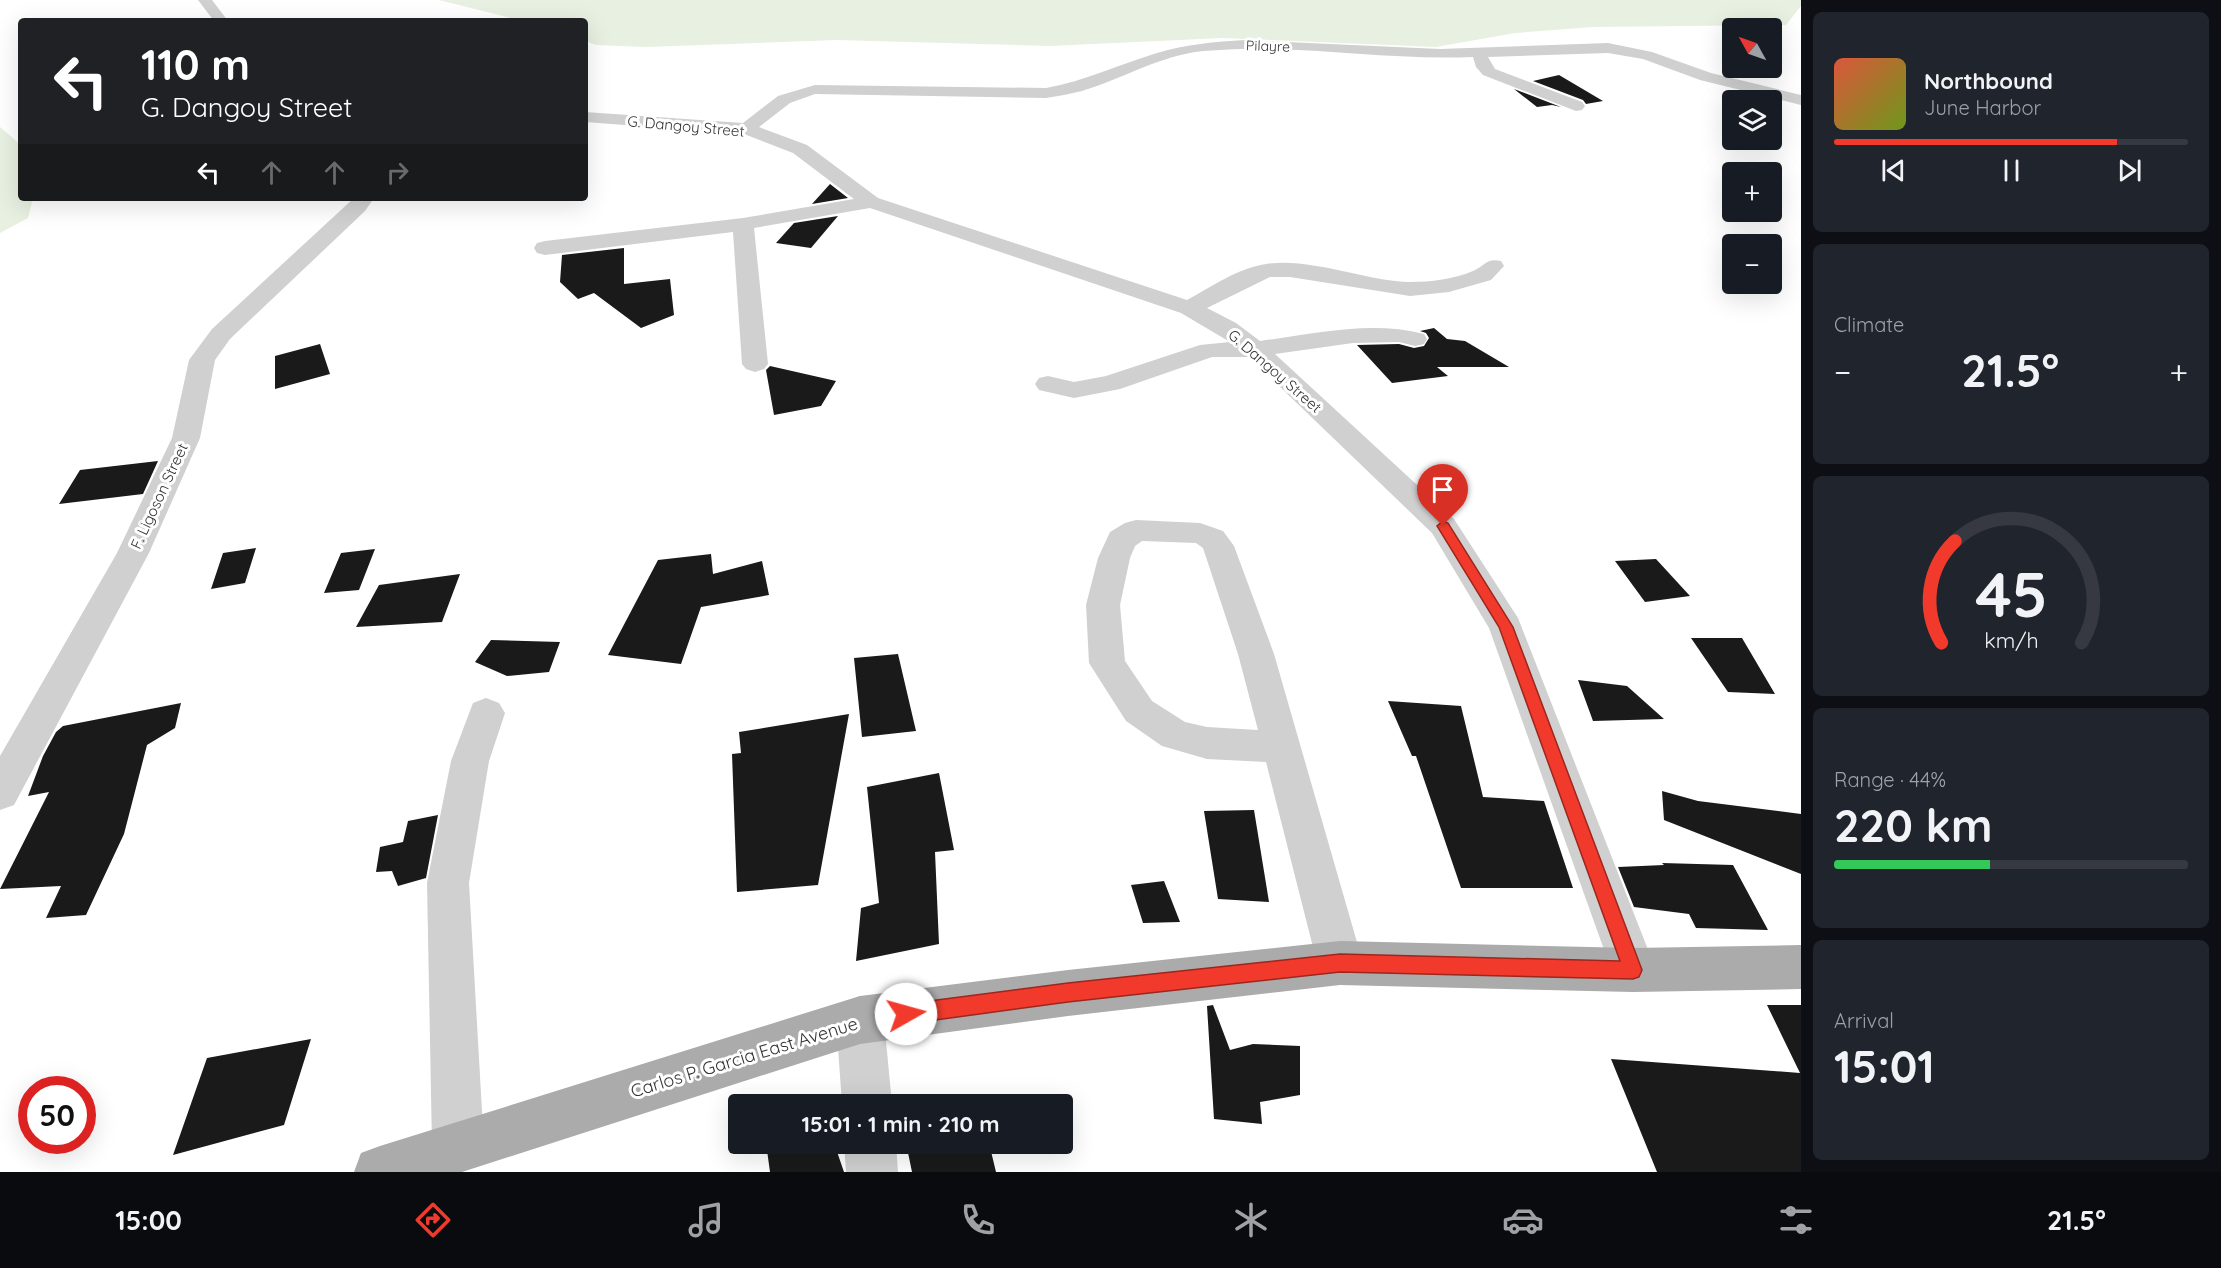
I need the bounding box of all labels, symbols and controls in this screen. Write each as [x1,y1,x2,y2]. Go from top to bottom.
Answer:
north arrow [1722,18,1782,78]
map controls [1722,18,1782,294]
street label: Pilayre [1246,36,1290,56]
text: 110 m [141,38,250,91]
icon: left [42,42,120,120]
text: Northbound [1924,67,2053,95]
text: G. Dangoy Street [141,90,353,124]
button: layers [1722,90,1782,150]
text: June Harbor [1924,95,2041,120]
street label: G. Dangoy Street [627,111,745,141]
icon: previous [1877,154,1910,187]
icon: pause [1995,154,2028,187]
icon: next [2113,154,2146,187]
icon: left [192,156,225,189]
icon: ahead [255,156,288,189]
icon: ahead [318,156,351,189]
icon: right [381,156,414,189]
button: + [1722,162,1782,222]
button: − [1722,234,1782,294]
text: Climate [1834,312,1904,337]
street label: G. Dangoy Street [1224,325,1326,417]
text: 21.5° [1961,342,2059,398]
text: − [1834,351,1851,392]
text: + [2169,351,2188,392]
street label: F. Ligoson Street [126,440,192,552]
pin [1417,464,1468,526]
icon: arrive [1426,473,1459,506]
text: 45 [1975,555,2047,633]
text: km/h [1984,627,2038,653]
text: Range · 44% [1834,767,1946,792]
text: 220 km [1834,797,1993,853]
position arrow [874,982,938,1046]
text: Arrival [1834,1008,1894,1033]
street label: Carlos P. Garcia East Avenue [628,1011,860,1103]
text: 15:01 [1834,1038,1935,1094]
speed limit sign: 50 [18,1076,96,1154]
text: 15:01 · 1 min · 210 m [801,1110,1000,1138]
icon: directions [412,1199,454,1241]
icon: music [685,1199,727,1241]
icon: phone [957,1199,999,1241]
icon: climate [1230,1199,1272,1241]
icon: car [1502,1199,1544,1241]
icon: filters [1775,1199,1817,1241]
text: 15:00 [115,1203,182,1237]
text: 21.5° [2047,1203,2106,1237]

